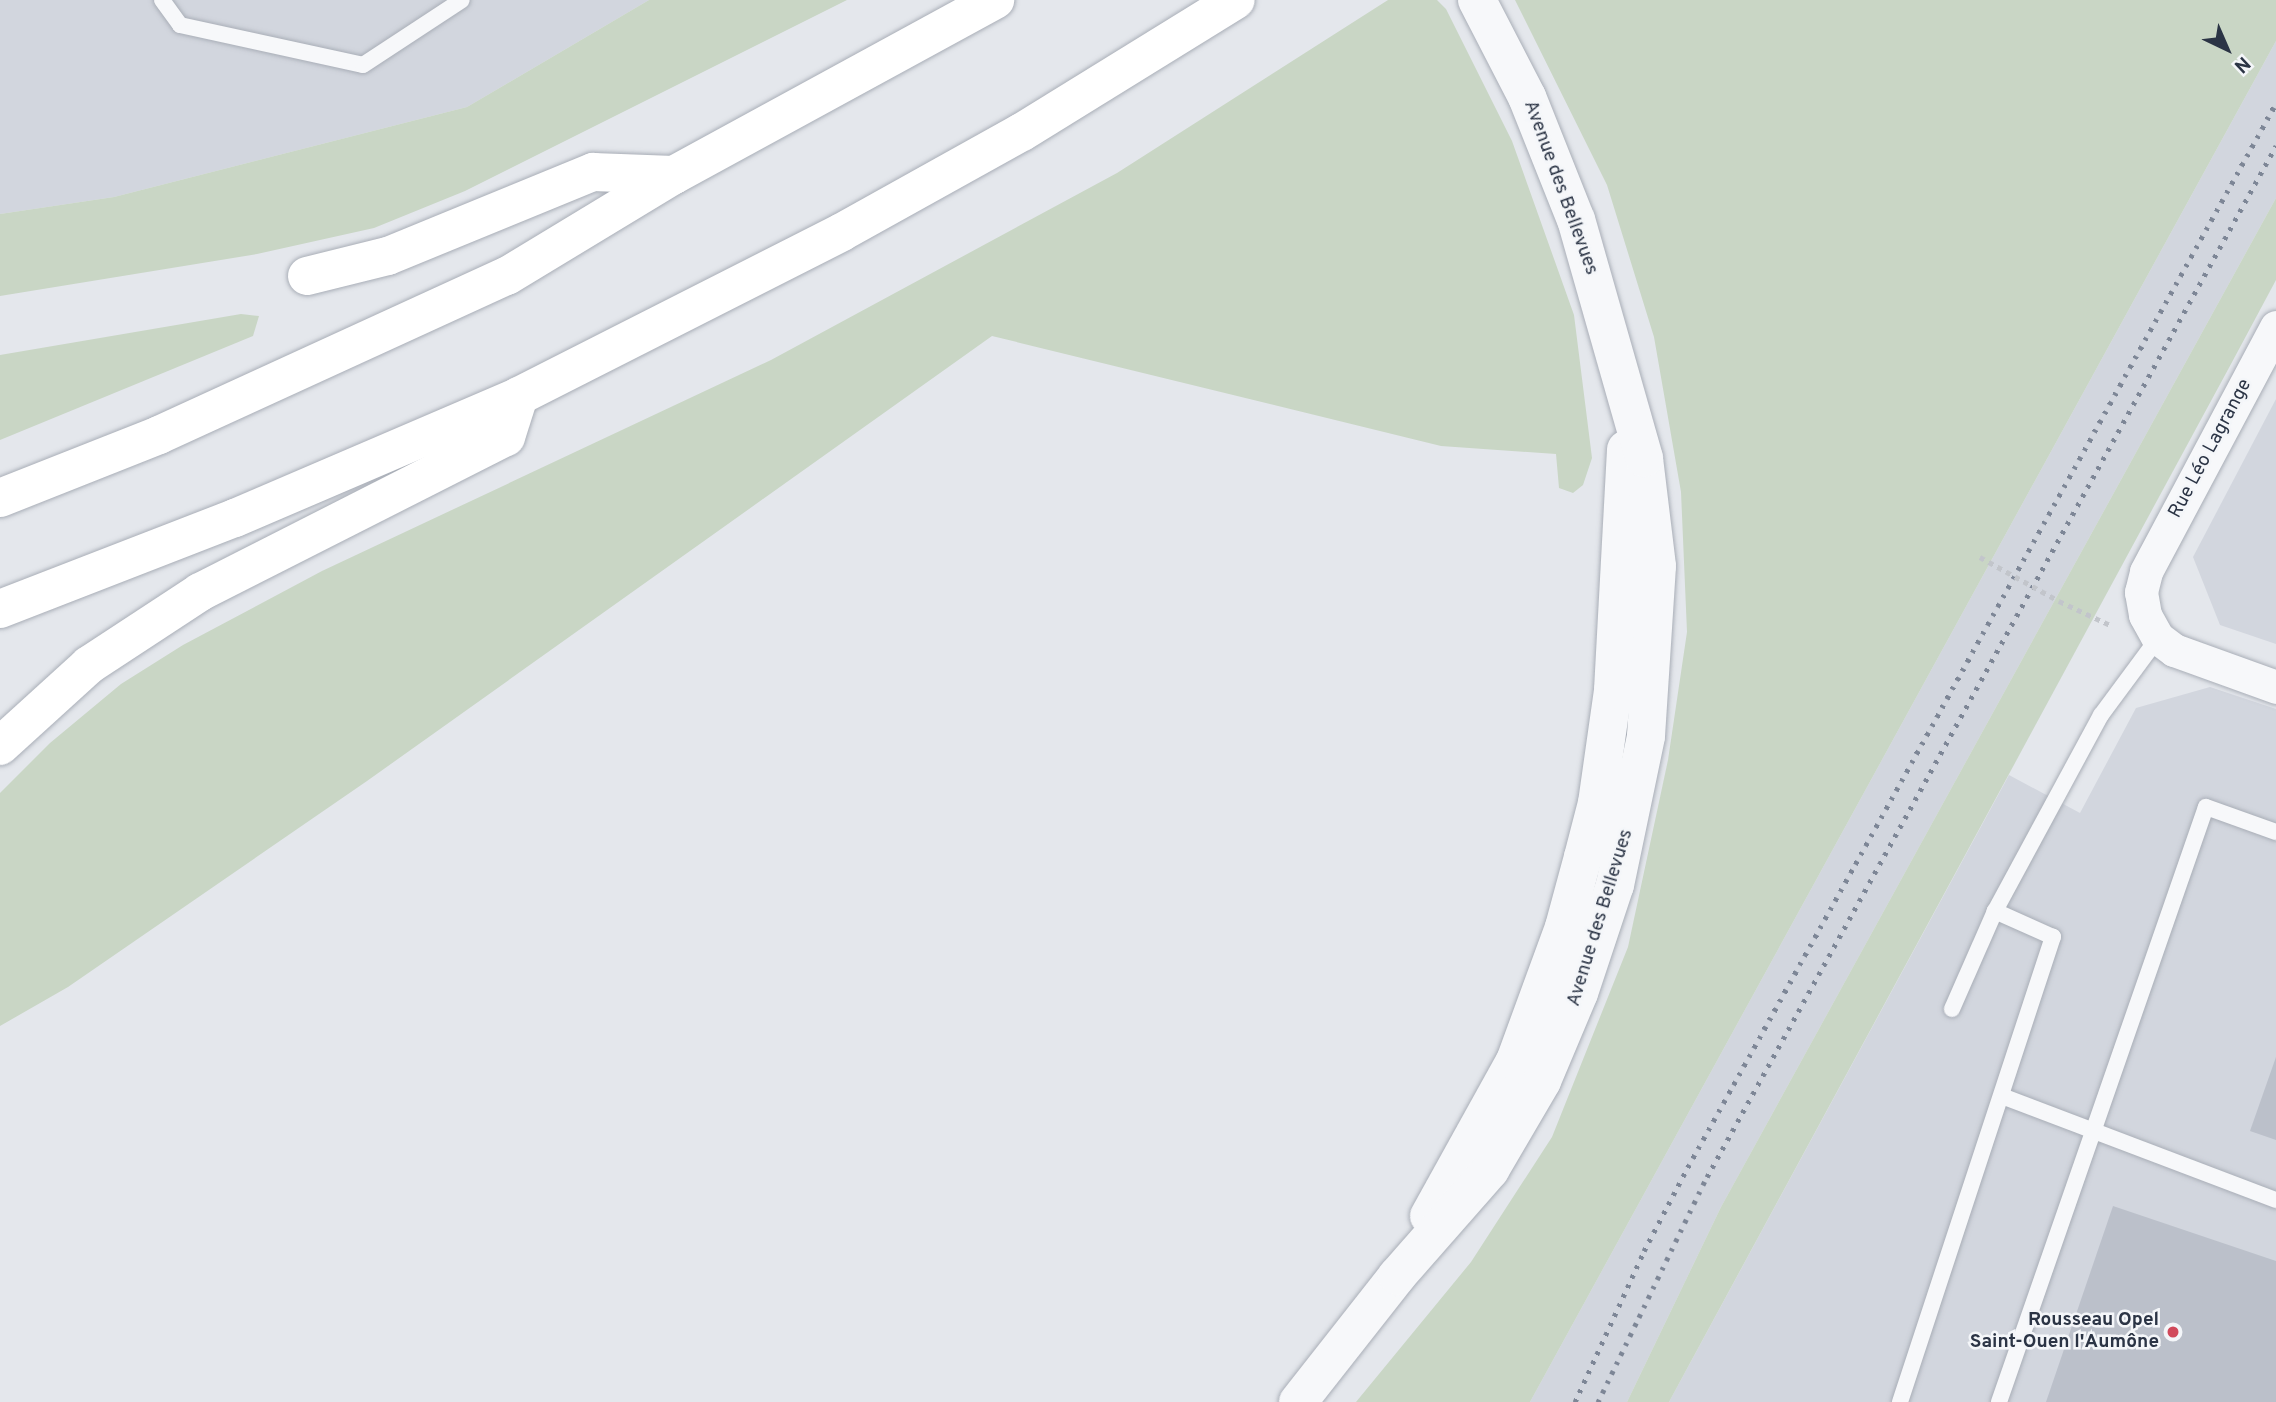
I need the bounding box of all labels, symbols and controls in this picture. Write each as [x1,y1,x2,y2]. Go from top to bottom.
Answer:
north arrow [2192,14,2262,84]
text: N [2228,51,2255,77]
street label: Avenue des Bellevues [1518,98,1602,278]
street label: Rue Léo Lagrange [2165,376,2257,522]
street label: Avenue des Bellevues [1563,827,1639,1009]
place label: Rousseau Opel Saint-Ouen l'Aumône [1970,1310,2159,1354]
marker: Rousseau Opel Saint-Ouen l'Aumône [2165,1324,2181,1340]

